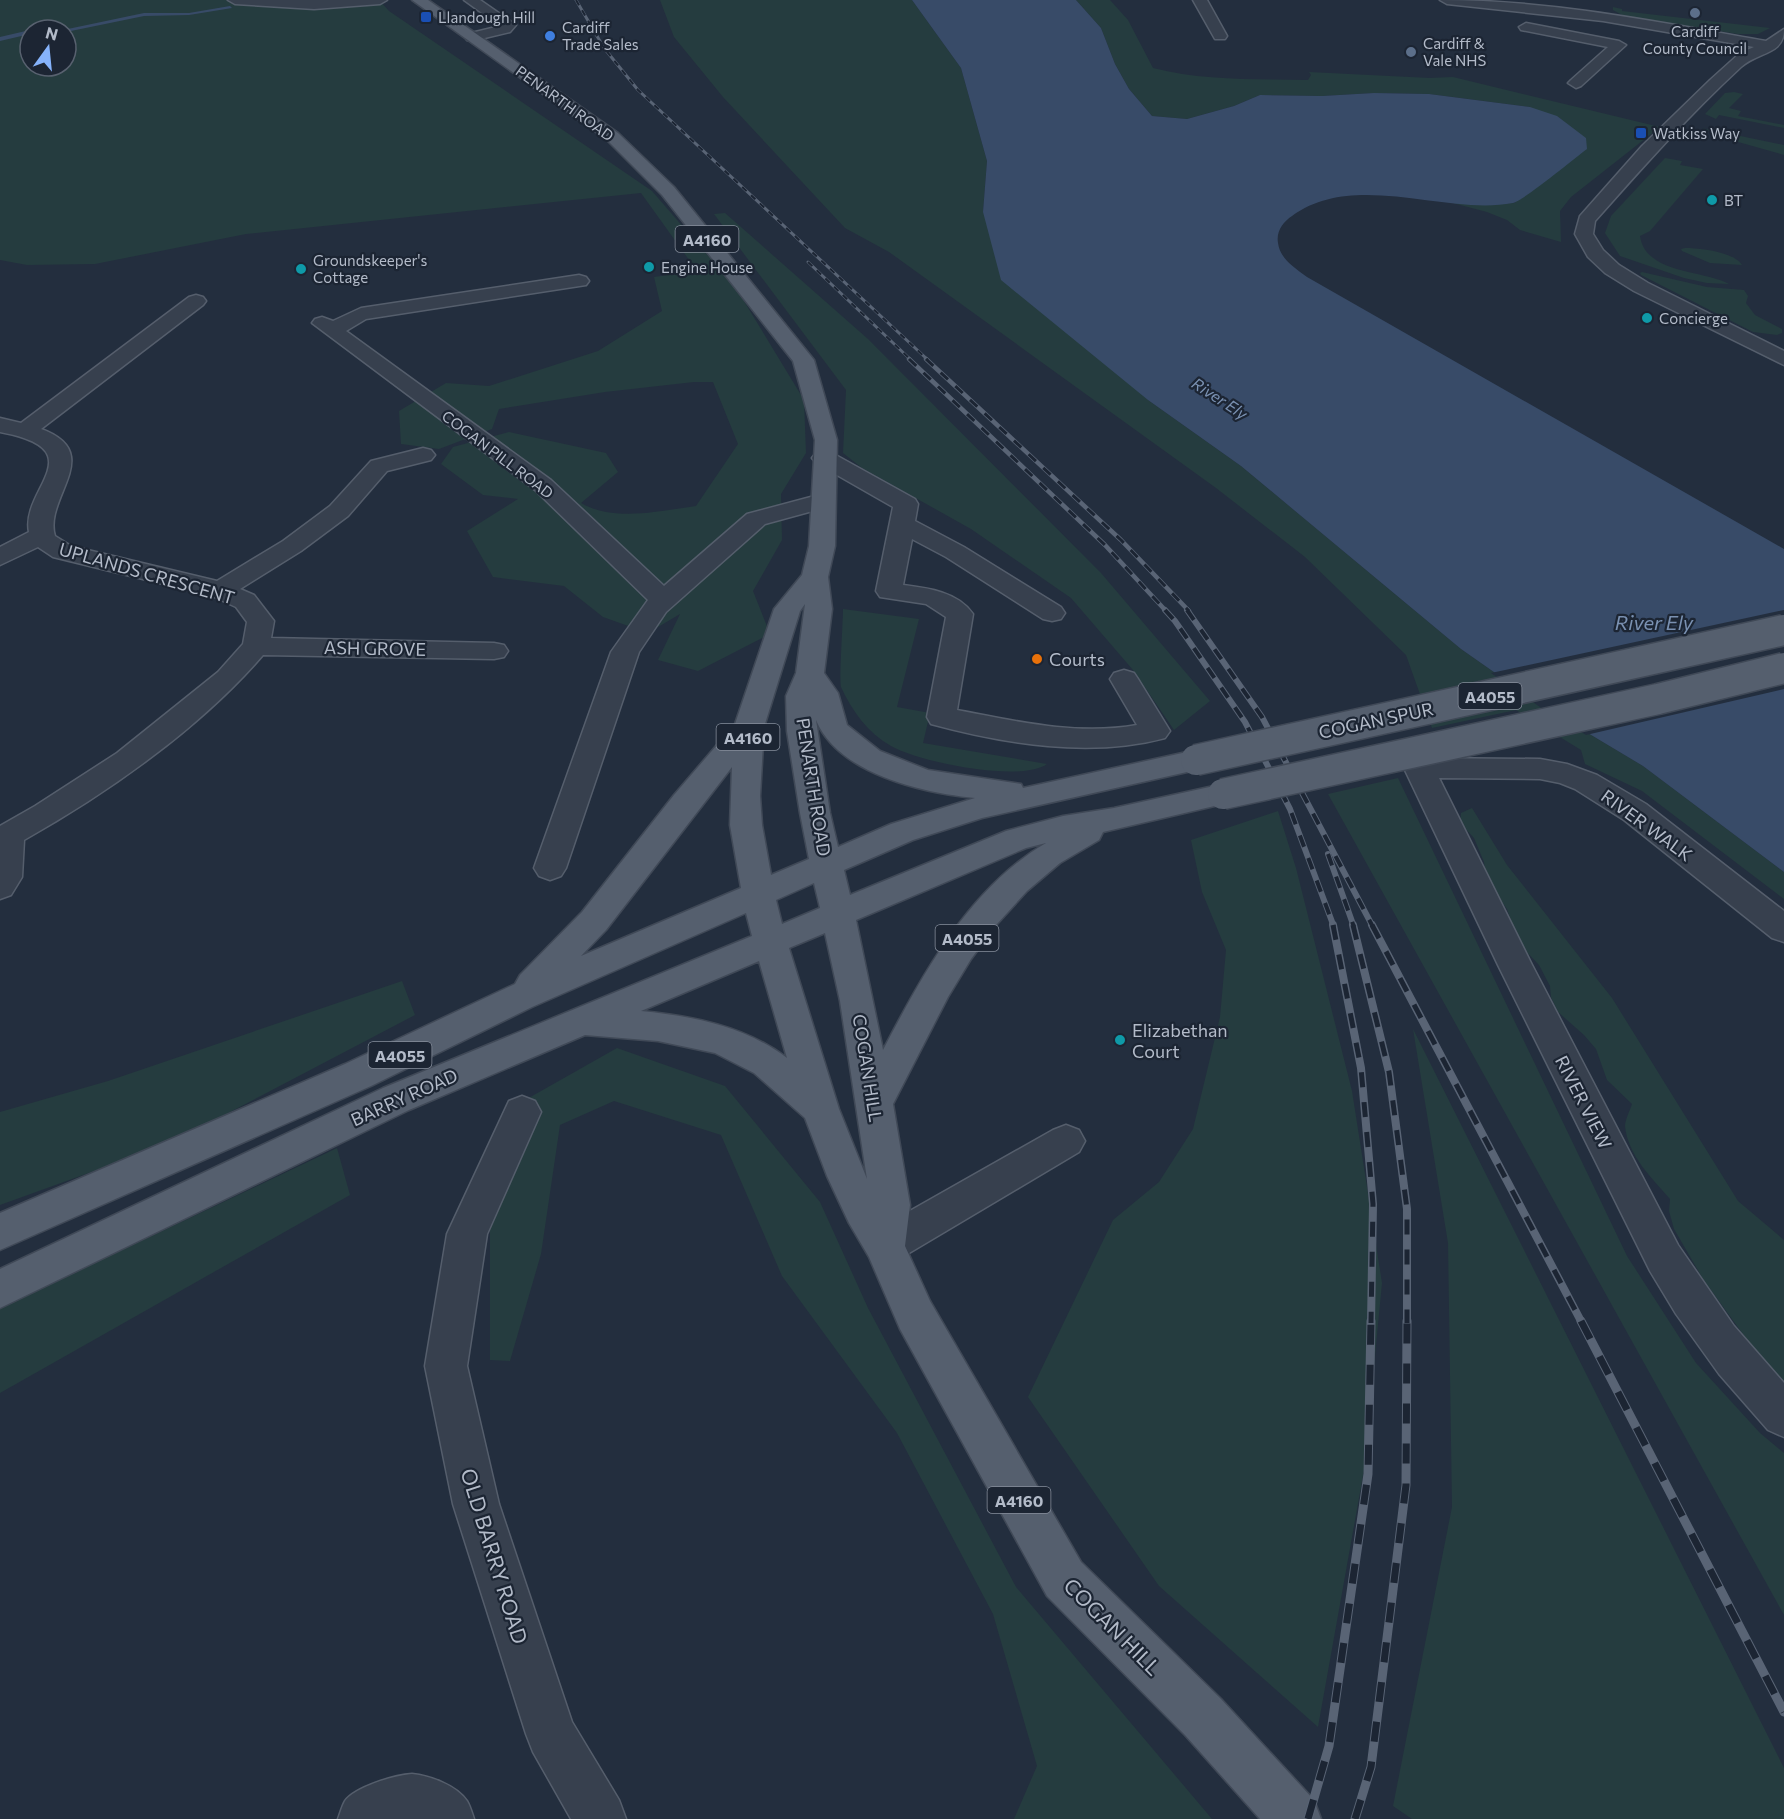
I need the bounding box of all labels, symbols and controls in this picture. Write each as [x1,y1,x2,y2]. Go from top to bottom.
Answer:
marker: Cardiff County Council [1688,6,1702,20]
place label: Llandough Hill [438,8,535,26]
marker: Llandough Hill [419,10,433,24]
north arrow [18,18,78,78]
place label: Cardiff Trade Sales [562,18,639,53]
text: N [44,22,60,44]
place label: Cardiff County Council [1643,22,1747,57]
marker: Cardiff Trade Sales [543,29,557,43]
place label: Cardiff & Vale NHS [1423,34,1486,69]
marker: Cardiff & Vale NHS [1404,45,1418,59]
street label: PENARTH ROAD [513,61,617,145]
place label: Watkiss Way [1653,124,1740,142]
marker: Watkiss Way [1634,126,1648,140]
place label: BT [1724,191,1744,209]
marker: BT [1705,193,1719,207]
road number: A4160 [676,226,738,252]
place label: Groundskeeper's Cottage [313,251,428,286]
place label: Engine House [661,258,753,276]
marker: Engine House [642,260,656,274]
marker: Groundskeeper's Cottage [294,262,308,276]
place label: Concierge [1659,309,1728,327]
marker: Concierge [1640,311,1654,325]
water label: River Ely [1189,373,1252,423]
street label: COGAN PILL ROAD [439,406,557,502]
street label: UPLANDS CRESCENT [57,537,237,609]
water label: River Ely [1615,610,1694,634]
street label: ASH GROVE [324,636,426,660]
place label: Courts [1049,648,1105,670]
marker: Courts [1030,652,1044,666]
road number: A4055 [1458,683,1522,709]
street label: COGAN SPUR [1317,697,1435,743]
street label: PENARTH ROAD [792,716,836,858]
road number: A4160 [716,724,780,750]
street label: RIVER WALK [1597,785,1697,865]
road number: A4055 [936,925,998,951]
street label: COGAN HILL [849,1013,887,1123]
place label: Elizabethan Court [1132,1019,1228,1062]
marker: Elizabethan Court [1113,1033,1127,1047]
road number: A4055 [368,1042,432,1068]
street label: RIVER VIEW [1551,1052,1617,1152]
street label: BARRY ROAD [347,1064,461,1130]
street label: OLD BARRY ROAD [456,1465,534,1647]
road number: A4160 [988,1487,1050,1513]
street label: COGAN HILL [1059,1572,1167,1680]

